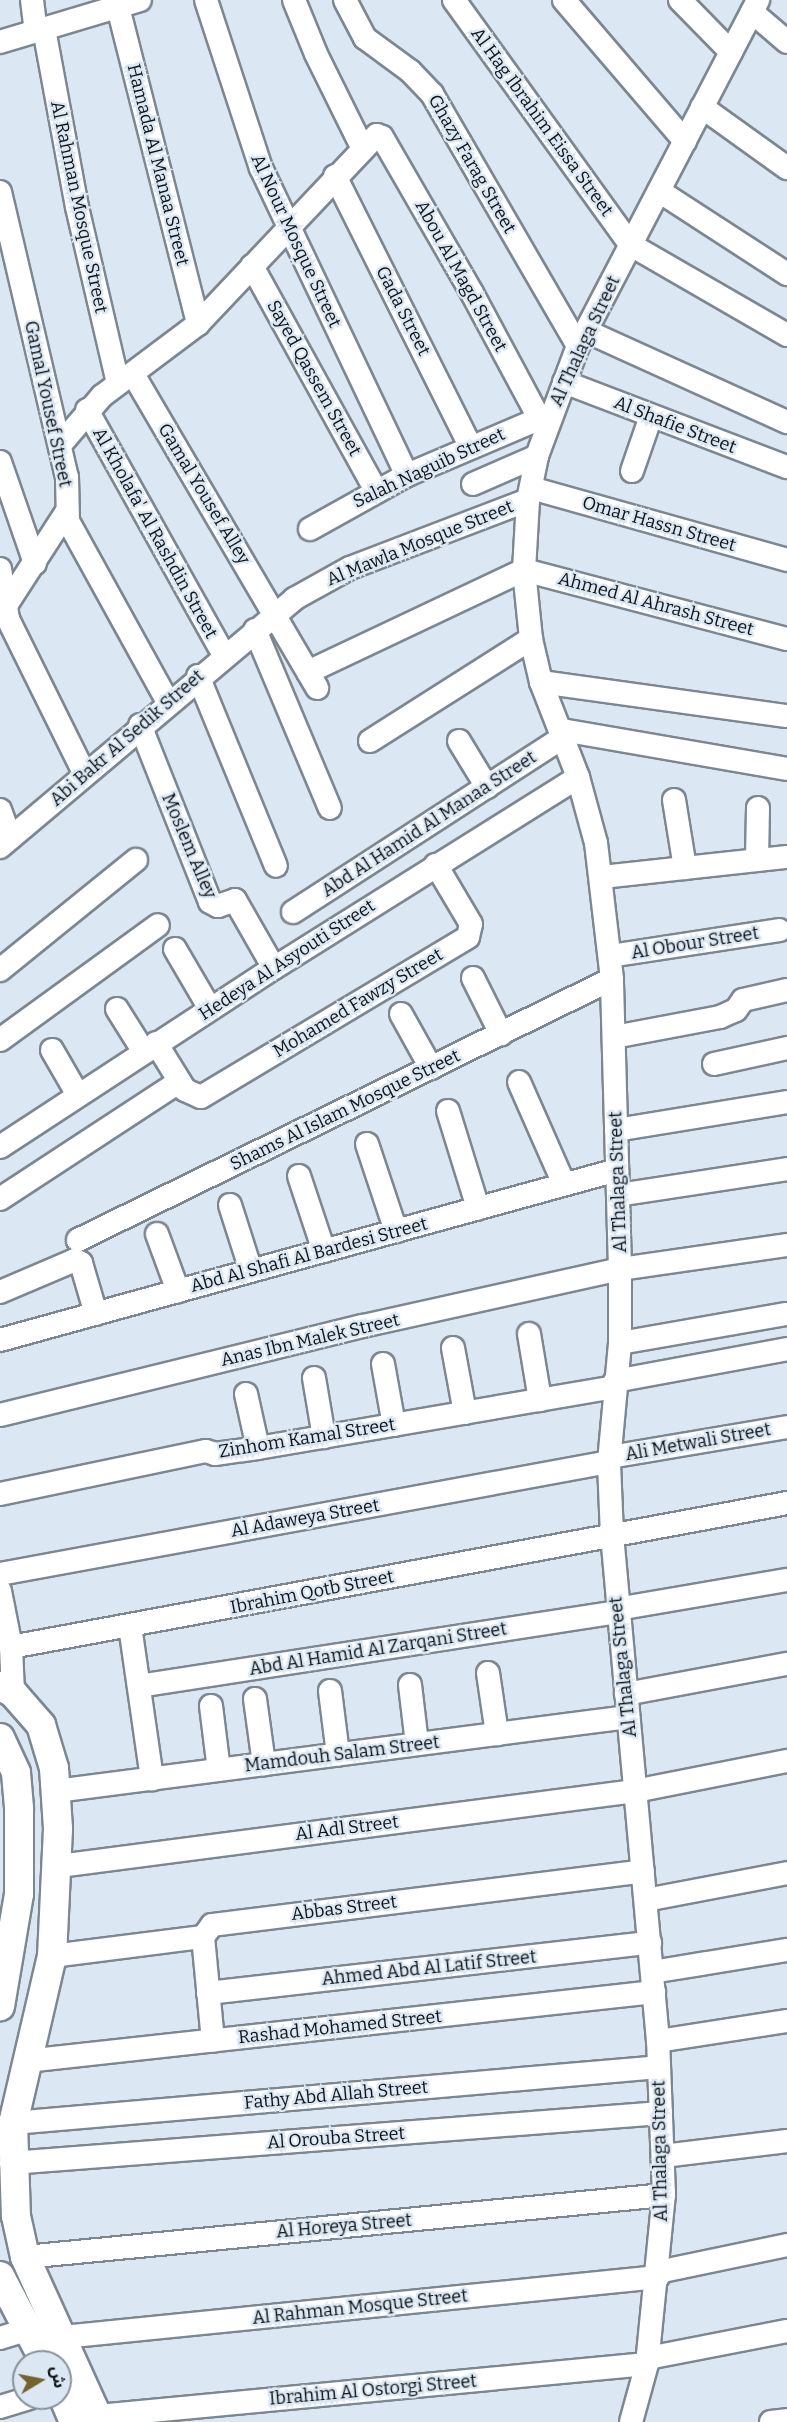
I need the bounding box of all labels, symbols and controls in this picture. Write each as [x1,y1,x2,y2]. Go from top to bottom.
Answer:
street label: Al Hag Ibrahim Eissa Street [466,23,618,221]
street label: Hamada Al Manaa Street [122,62,194,268]
street label: Ghazy Farag Street [423,91,521,237]
street label: Al Rahman Mosque Street [46,99,112,315]
street label: Al Nour Mosque Street [246,151,346,331]
street label: Abou Al Magd Street [410,196,512,356]
street label: Gada Street [371,263,435,359]
street label: Al Thalaga Street [545,272,625,410]
street label: Sayed Qassem Street [262,296,366,460]
street label: Gamal Yousef Street [20,319,76,489]
street label: Al Shafie Street [611,392,739,458]
street label: Gamal Yousef Alley [153,420,255,568]
street label: Salah Naguib Street [350,423,508,513]
street label: Al Kholafa' Al Rashdin Street [88,424,222,642]
street label: Omar Hassn Street [580,492,738,556]
street label: Al Mawla Mosque Street [323,496,517,590]
street label: Ahmed Al Ahrash Street [556,567,756,641]
street label: Abi Bakr Al Sedik Street [46,665,208,811]
street label: Abd Al Hamid Al Manaa Street [318,746,540,902]
street label: Moslem Alley [157,790,221,902]
street label: Hedeya Al Asyouti Street [195,895,379,1025]
street label: Al Obour Street [630,922,760,964]
street label: Mohamed Fawzy Street [269,944,447,1062]
street label: Shams Al Islam Mosque Street [226,1045,464,1175]
street label: Al Thalaga Street [605,1111,631,1253]
street label: Abd Al Shafi Al Bardesi Street [188,1213,430,1297]
street label: Anas Ibn Malek Street [218,1309,402,1371]
street label: Zinhom Kamal Street [217,1413,397,1463]
street label: Ali Metwali Street [624,1419,772,1465]
street label: Al Adaweya Street [229,1494,381,1542]
street label: Ibrahim Qotb Street [228,1566,396,1618]
street label: Al Thalaga Street [605,1595,641,1739]
street label: Abd Al Hamid Al Zarqani Street [248,1618,508,1680]
street label: Mamdouh Salam Street [243,1731,441,1777]
street label: Al Adl Street [294,1811,400,1845]
street label: Abbas Street [290,1891,398,1925]
street label: Ahmed Abd Al Latif Street [321,1946,537,1990]
street label: Rashad Mohamed Street [237,2006,443,2048]
street label: Fathy Abd Allah Street [243,2076,429,2114]
street label: Al Thalaga Street [648,2080,672,2222]
street label: Al Orouba Street [266,2122,406,2154]
street label: Al Horeya Street [275,2209,413,2243]
street label: Al Rahman Mosque Street [251,2285,469,2329]
north arrow [12,2350,72,2410]
text: ش [47,2365,70,2390]
street label: Ibrahim Al Ostorgi Street [268,2370,478,2410]

